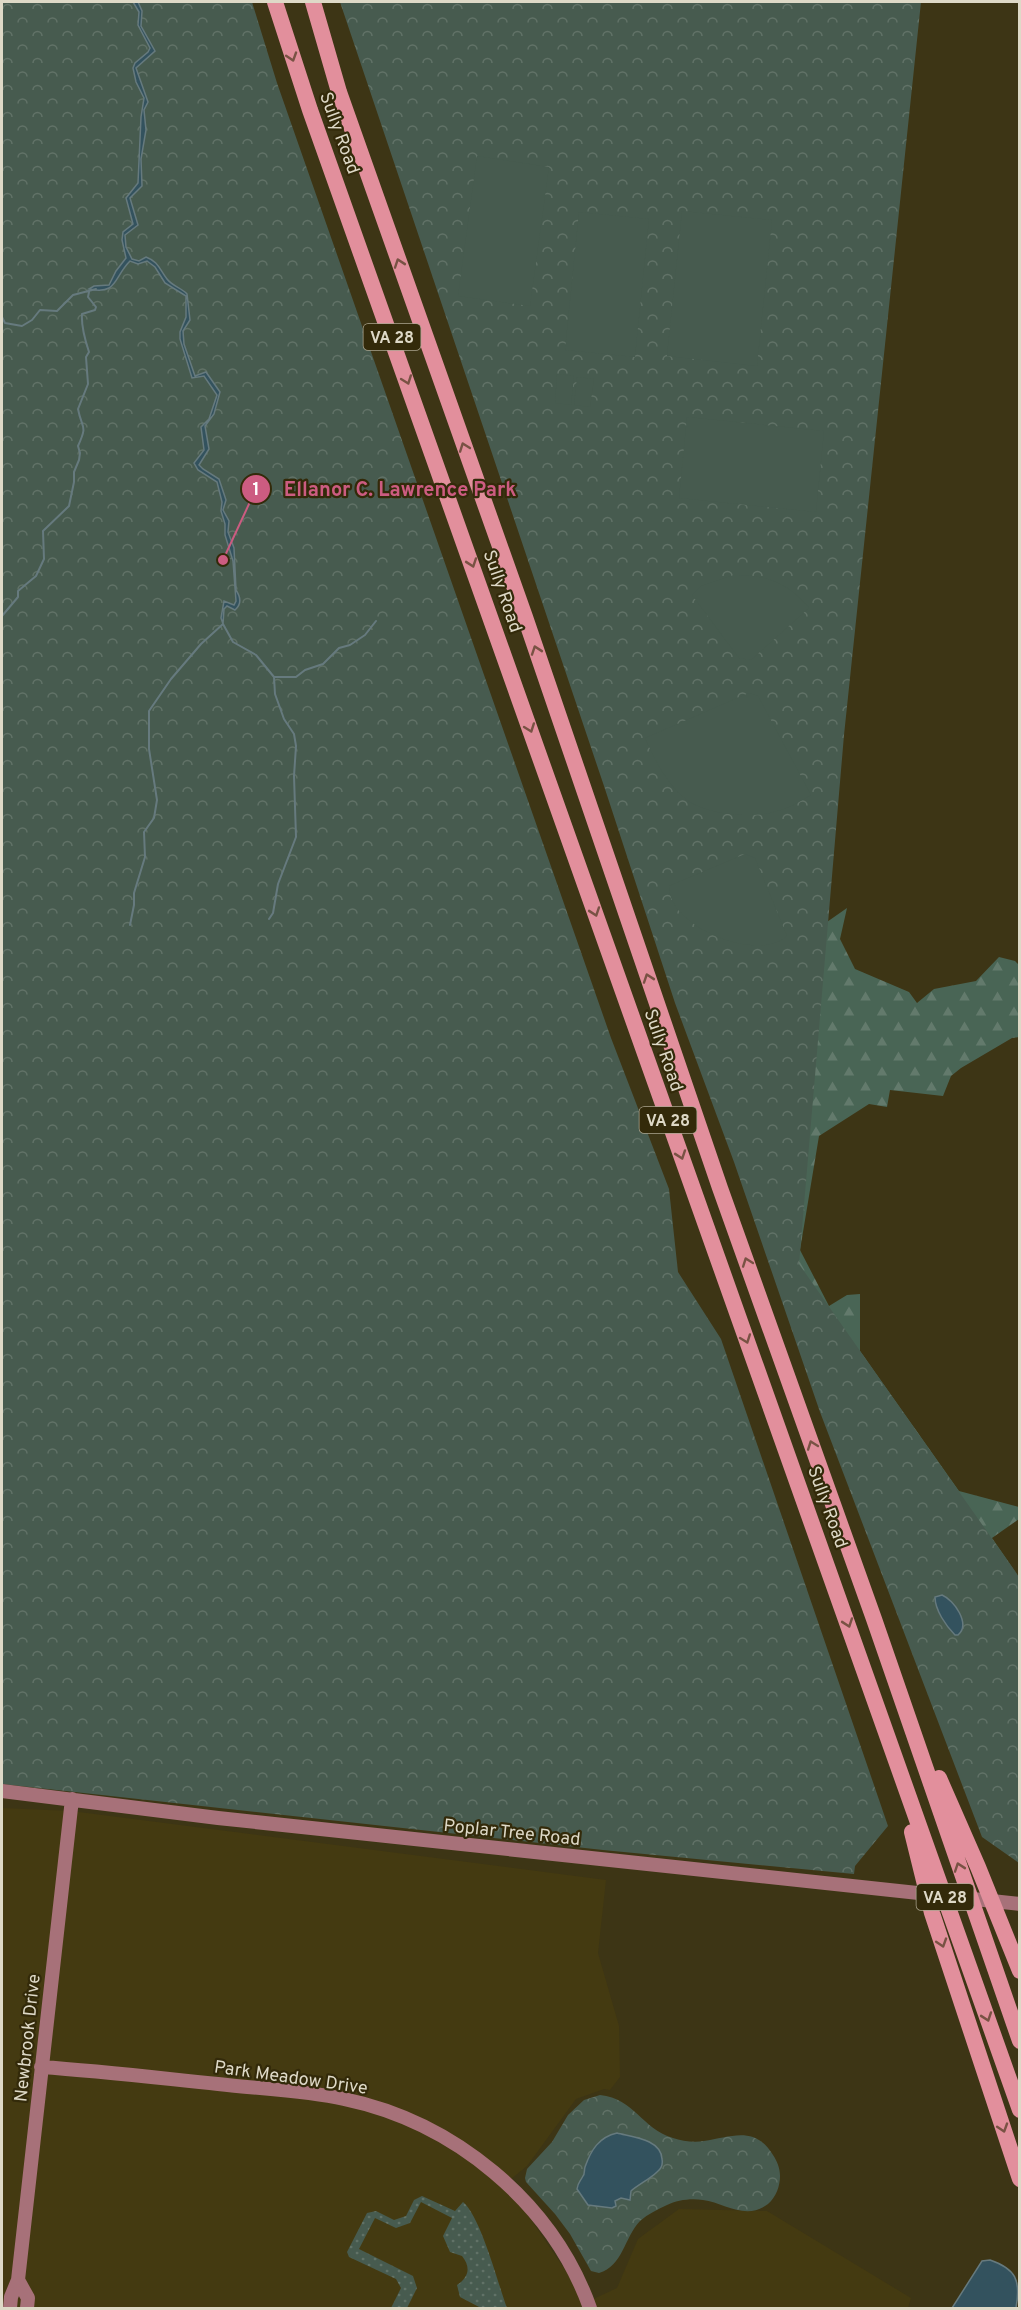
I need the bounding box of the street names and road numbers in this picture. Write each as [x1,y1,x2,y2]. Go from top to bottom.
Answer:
street label: Sully Road [313,89,364,178]
road number: VA 28 [364,324,420,350]
street label: Sully Road [477,547,526,636]
street label: Sully Road [638,1006,687,1095]
road number: VA 28 [640,1107,696,1133]
street label: Sully Road [801,1463,852,1552]
street label: Poplar Tree Road [442,1815,581,1852]
road number: VA 28 [916,1884,974,1910]
street label: Newbrook Drive [10,1973,47,2103]
street label: Park Meadow Drive [212,2056,369,2101]

